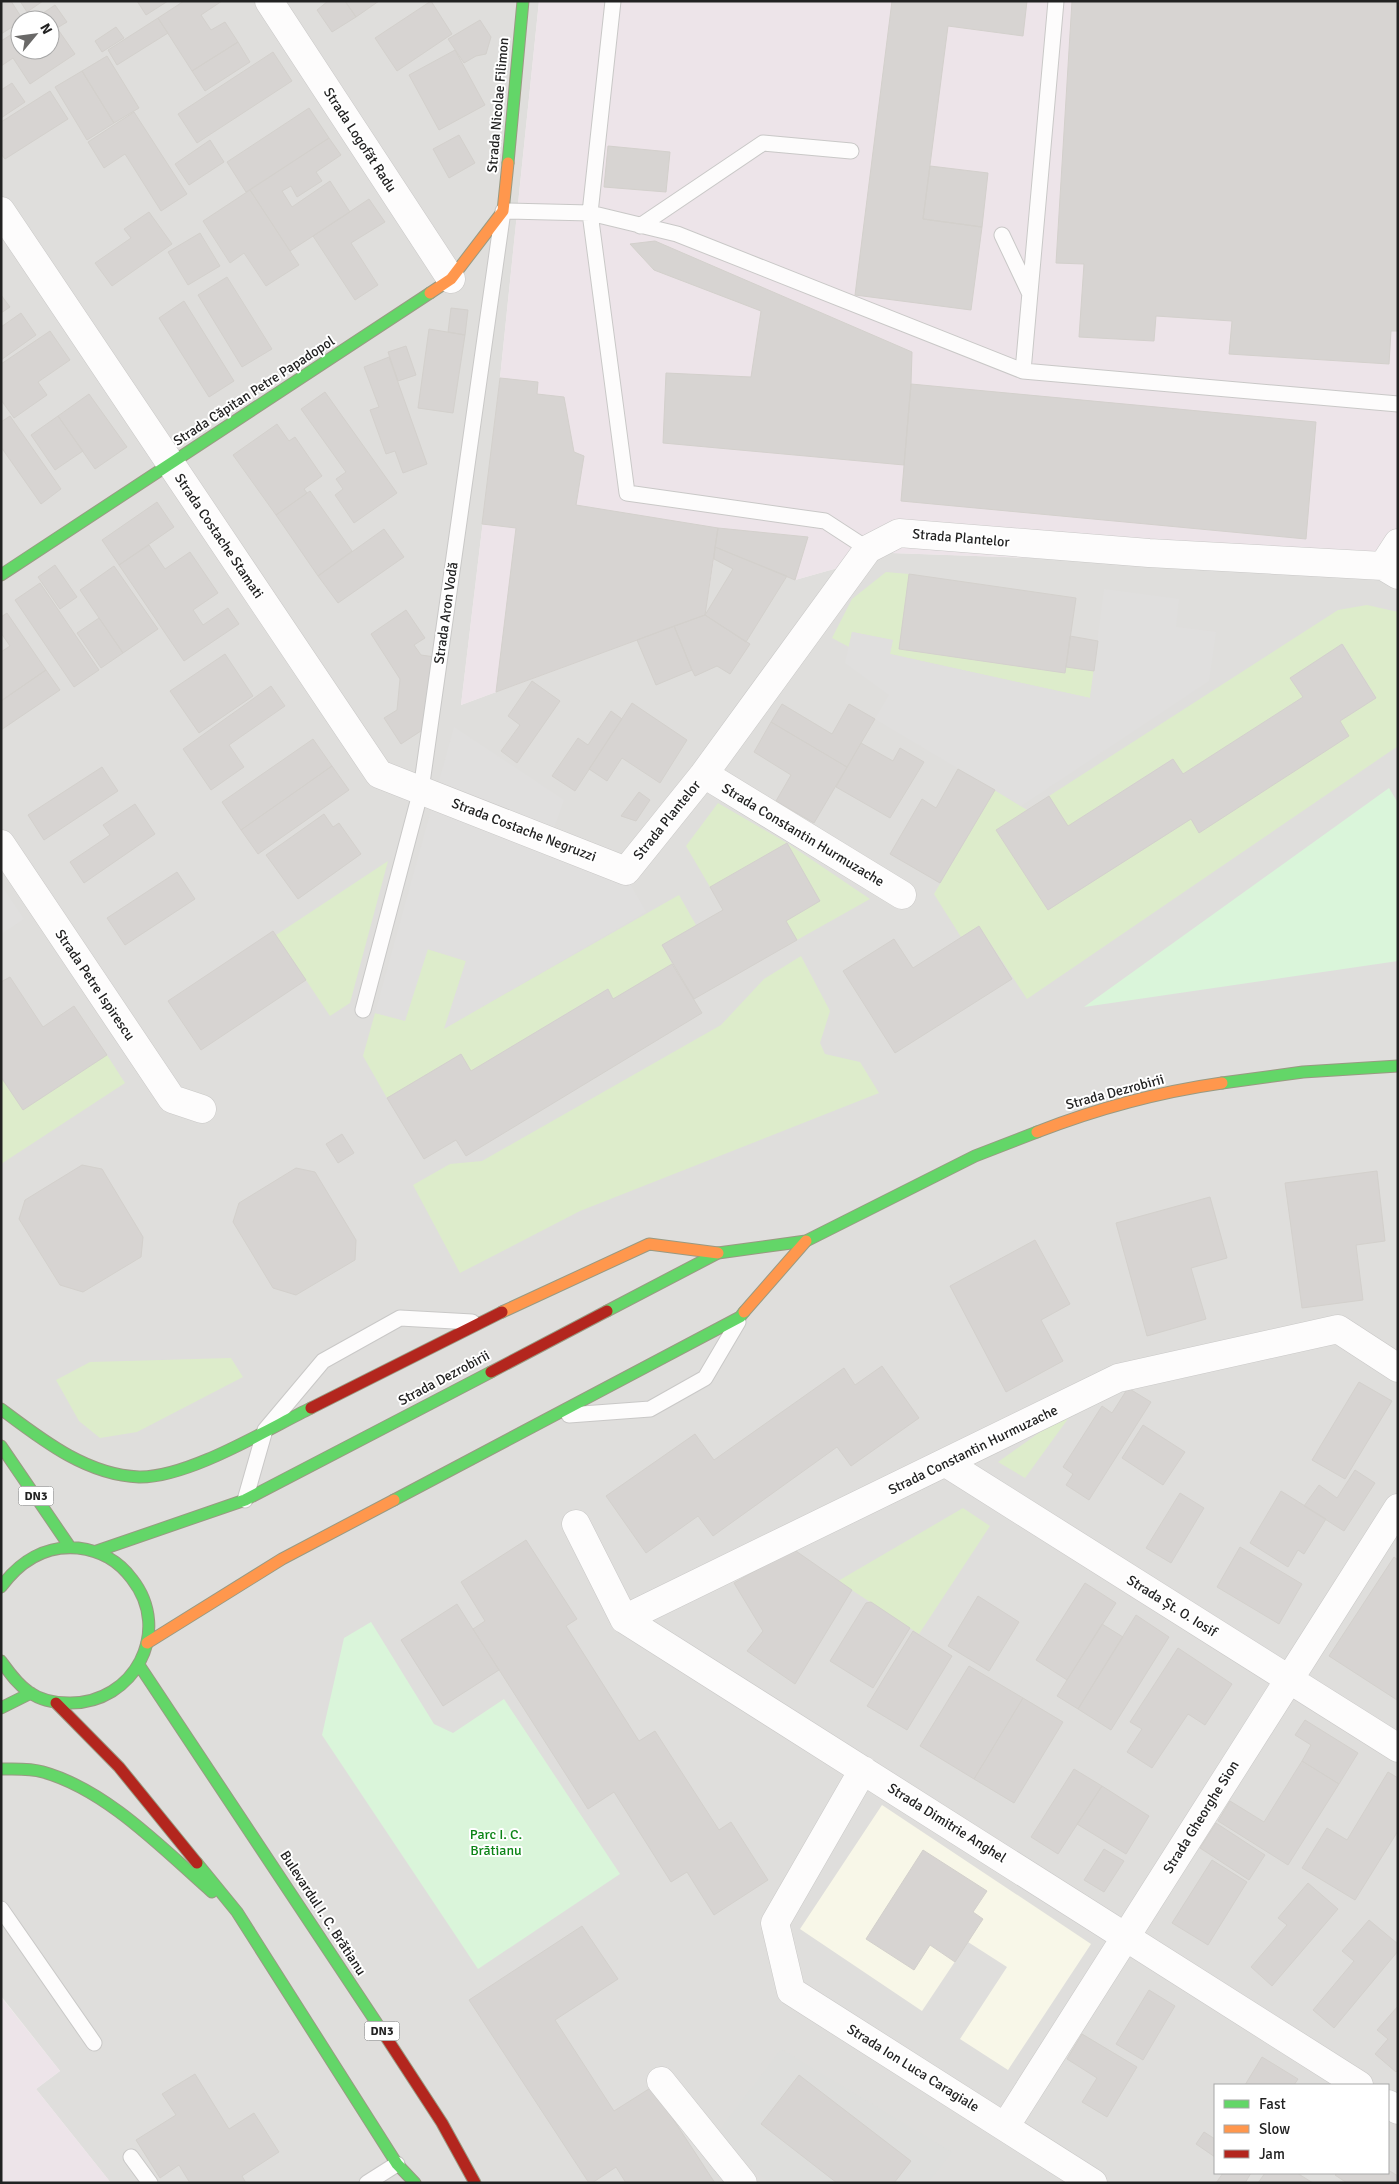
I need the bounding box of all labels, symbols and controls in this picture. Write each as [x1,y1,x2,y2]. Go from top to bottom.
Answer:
north arrow [10,10,60,60]
text: N [36,21,56,37]
street label: Strada Nicolae Filimon [484,37,512,173]
street label: Strada Logofăt Radu [320,85,400,195]
street label: Strada Căpitan Petre Papadopol [170,332,338,450]
street label: Strada Costache Stamati [171,470,267,602]
street label: Strada Plantelor [912,525,1011,551]
street label: Strada Aron Vodă [430,561,462,665]
street label: Strada Plantelor [630,776,705,863]
street label: Strada Constantin Hurmuzache [719,780,887,890]
street label: Strada Costache Negruzzi [449,795,599,865]
street label: Strada Petre Ispirescu [51,926,139,1044]
street label: Strada Dezrobirii [1064,1071,1166,1113]
street label: Strada Dezrobirii [395,1347,493,1409]
street label: Strada Constantin Hurmuzache [885,1401,1061,1499]
road number: DN3 [18,1486,54,1505]
street label: Strada Șt. O. Iosif [1124,1571,1221,1641]
street label: Strada Gheorghe Sion [1159,1757,1243,1877]
street label: Strada Dimitrie Anghel [885,1780,1009,1866]
park label: Parc I. C. Brătianu [470,1826,522,1859]
street label: Bulevardul I. C. Brătianu [276,1847,370,1979]
street label: Strada Ion Luca Caragiale [844,2020,982,2116]
road number: DN3 [364,2022,400,2040]
legend [1214,2084,1389,2174]
text: Fast [1259,2095,1286,2113]
text: Slow [1259,2120,1290,2138]
text: Jam [1259,2145,1285,2163]

